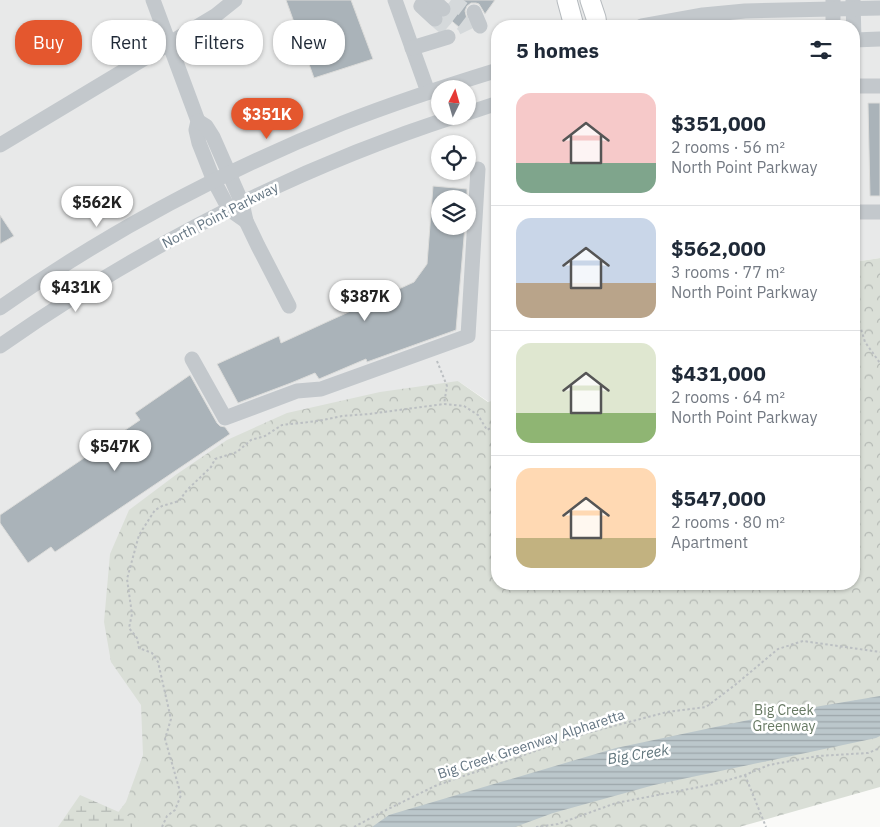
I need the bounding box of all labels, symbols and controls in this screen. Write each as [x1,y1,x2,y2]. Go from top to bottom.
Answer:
chip: Buy [15,20,82,65]
chip: Rent [92,20,166,65]
chip: Filters [176,20,263,65]
chip: New [273,20,345,65]
text: 5 homes [516,36,599,64]
icon: filters [807,36,835,64]
north arrow [431,80,476,125]
map controls [431,80,476,235]
pin: $351K [232,98,302,140]
text: $351K [242,104,292,124]
text: $351,000 [671,109,766,137]
icon: home [556,113,616,173]
button: locate [431,135,476,180]
text: 2 rooms · 56 m² [671,137,785,157]
text: North Point Parkway [671,157,817,177]
street label: North Point Parkway [159,178,281,252]
pin: $562K [62,186,132,228]
button: layers [431,190,476,235]
text: $562K [72,192,122,212]
text: $562,000 [671,234,766,262]
icon: home [556,238,616,298]
text: 3 rooms · 77 m² [671,262,785,282]
pin: $431K [41,270,111,313]
text: $431K [51,277,101,297]
pin: $387K [330,280,400,322]
text: North Point Parkway [671,282,817,302]
text: $387K [340,286,390,306]
text: $431,000 [671,359,766,387]
icon: home [556,363,616,423]
text: 2 rooms · 64 m² [671,387,785,407]
text: North Point Parkway [671,407,817,427]
pin: $547K [80,430,150,472]
text: $547K [90,436,140,456]
text: $547,000 [671,484,766,512]
icon: home [556,488,616,548]
text: 2 rooms · 80 m² [671,512,785,532]
text: Apartment [671,532,748,552]
park label: Big Creek Greenway [752,701,816,735]
street label: Big Creek Greenway Alpharetta [435,705,627,783]
water label: Big Creek [606,740,670,768]

